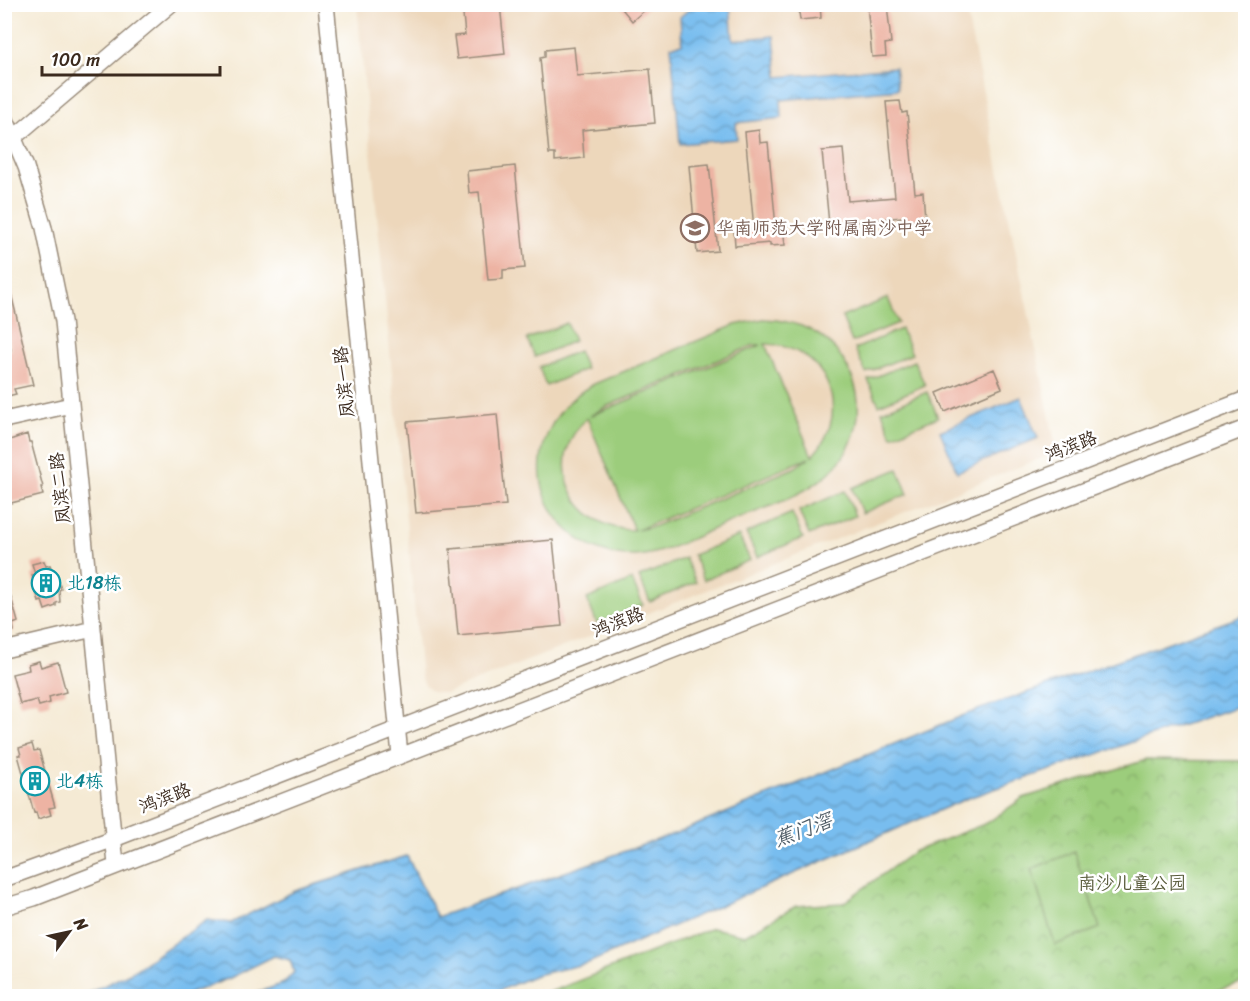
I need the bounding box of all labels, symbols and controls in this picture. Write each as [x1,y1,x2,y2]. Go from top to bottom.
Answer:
scale bar [42,39,220,77]
text: 100 m [51,44,100,76]
school or university icon: 华南师范大学附属南沙中学 [679,212,711,244]
place label: 华南师范大学附属南沙中学 [716,212,932,244]
street label: 凤滨一路 [324,345,364,419]
street label: 鸿滨路 [1040,421,1102,471]
street label: 凤滨二路 [40,451,80,525]
building icon: 北18栋 [30,567,62,599]
place label: 北18栋 [67,567,122,599]
street label: 鸿滨路 [587,597,649,647]
building icon: 北4栋 [19,765,51,797]
place label: 北4栋 [56,765,103,797]
street label: 鸿滨路 [134,773,196,823]
water label: 蕉门滘 [769,802,840,857]
park label: 南沙儿童公园 [1078,867,1186,899]
north arrow [39,902,99,962]
text: N [65,911,97,937]

